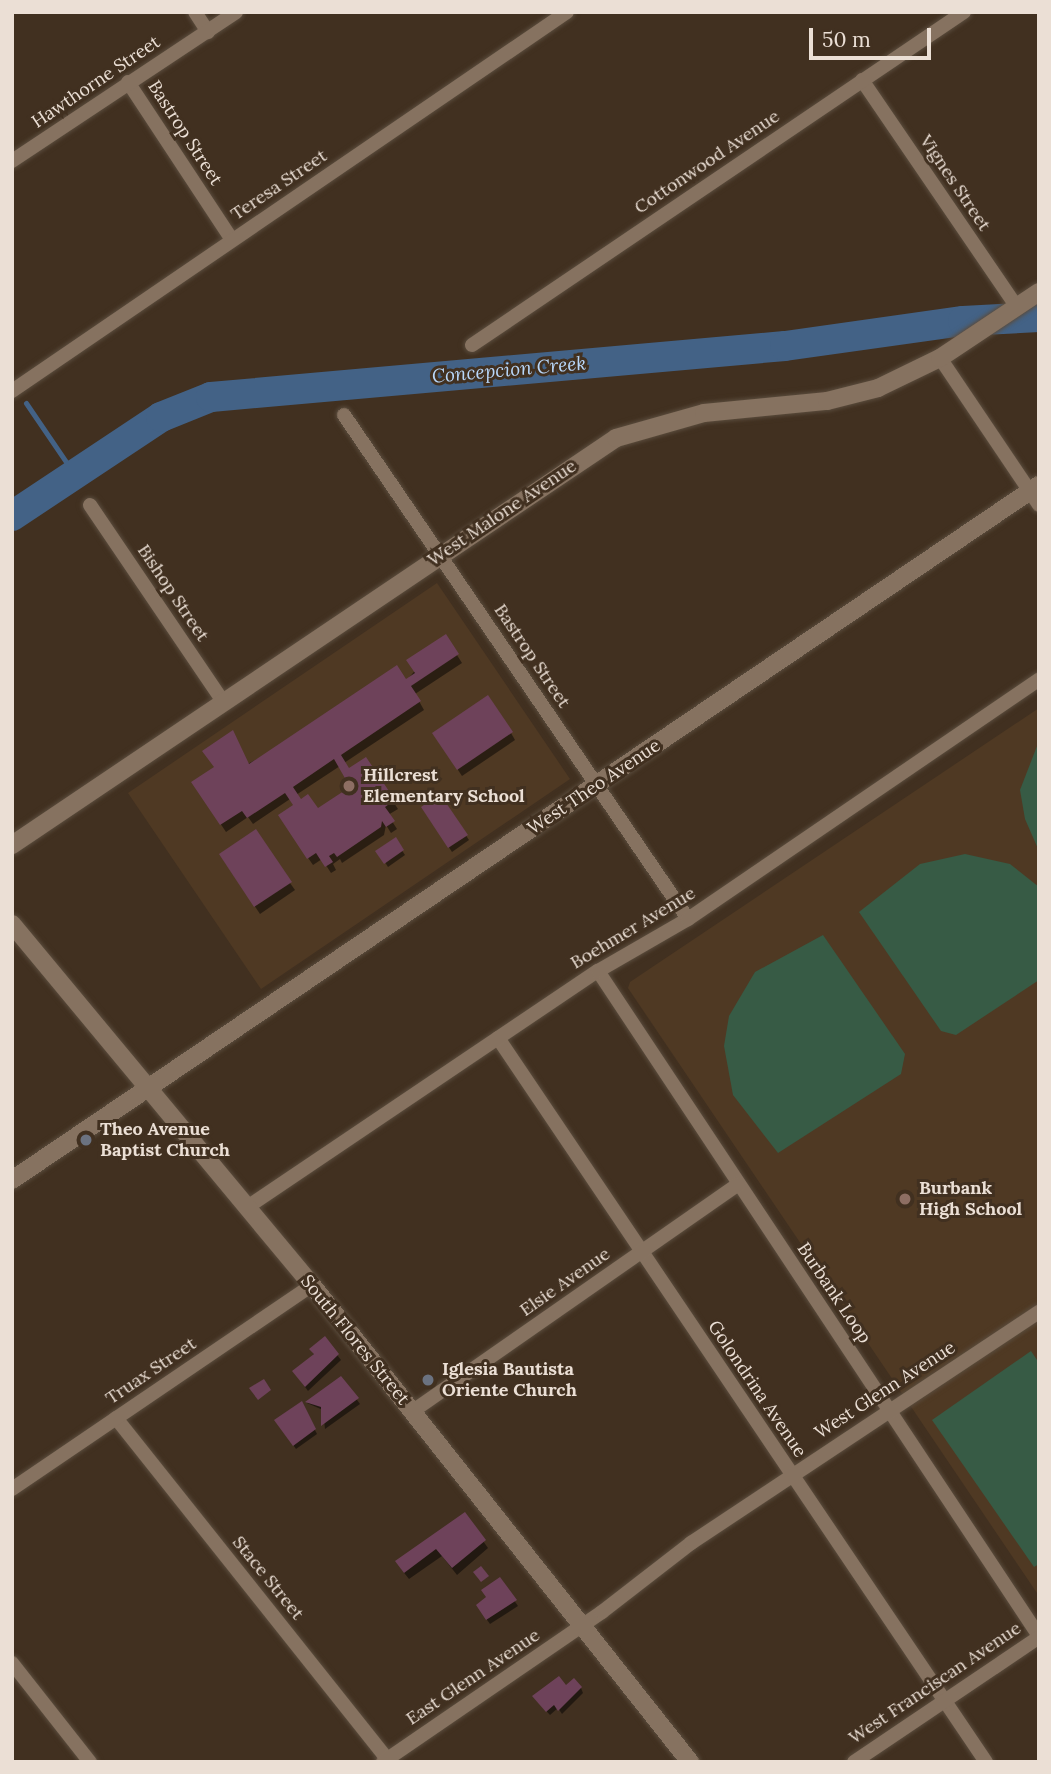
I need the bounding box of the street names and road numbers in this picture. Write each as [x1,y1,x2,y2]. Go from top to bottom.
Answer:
street label: Hawthorne Street [28,31,164,133]
street label: Bastrop Street [143,77,227,189]
street label: Cottonwood Avenue [630,105,784,219]
street label: Vignes Street [915,131,995,235]
street label: Teresa Street [227,145,331,225]
street label: West Malone Avenue [424,455,580,571]
street label: Bishop Street [133,540,213,646]
street label: Bastrop Street [489,600,575,712]
street label: West Theo Avenue [524,735,664,839]
street label: Boehmer Avenue [567,882,699,974]
street label: Burbank Loop [792,1239,876,1347]
street label: Elsie Avenue [516,1243,614,1321]
street label: South Flores Street [296,1271,414,1409]
street label: Golondrina Avenue [703,1317,811,1461]
street label: Truax Street [102,1333,200,1409]
street label: West Glenn Avenue [811,1337,959,1443]
street label: Stace Street [228,1532,308,1624]
street label: West Franciscan Avenue [845,1617,1025,1749]
street label: East Glenn Avenue [402,1624,544,1730]

